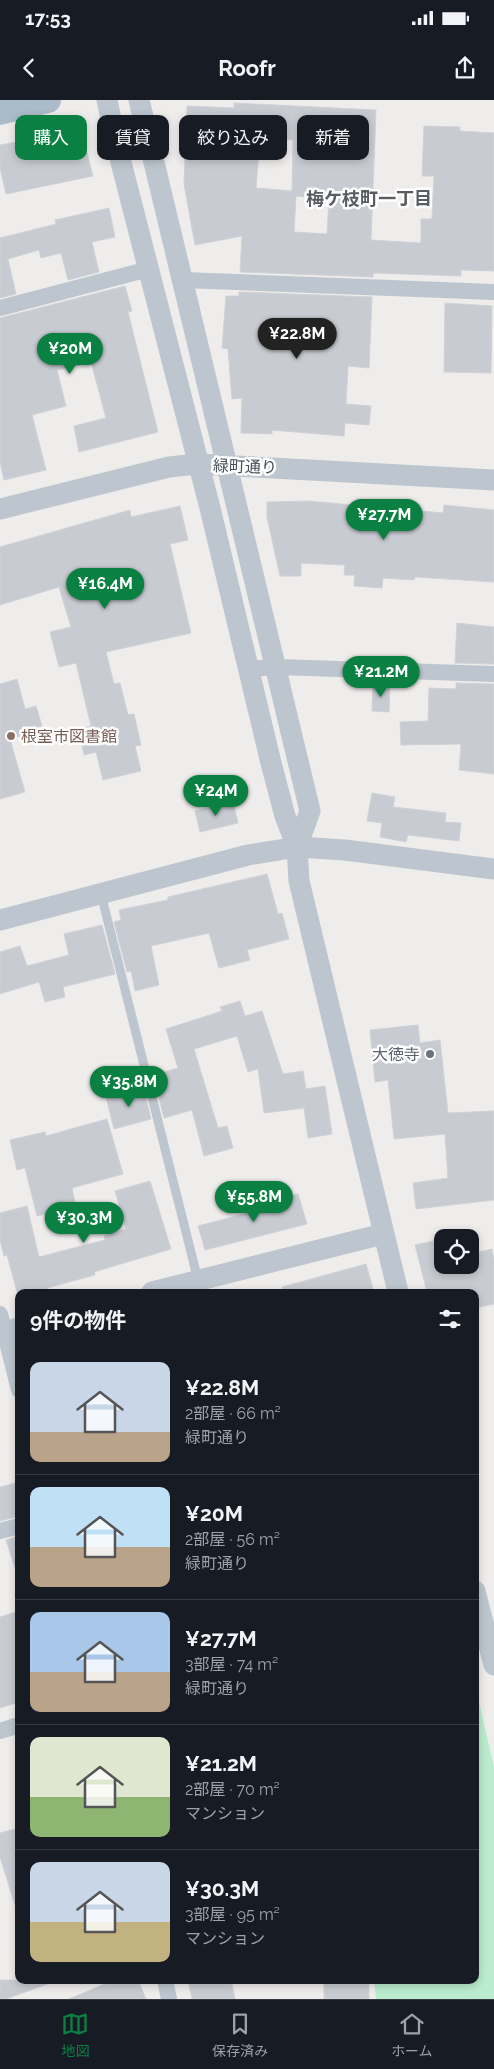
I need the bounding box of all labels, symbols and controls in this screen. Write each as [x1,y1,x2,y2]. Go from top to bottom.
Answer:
text: 17:53 [25,7,71,29]
icon: back [15,54,43,82]
icon: share [451,54,479,82]
text: Roofr [218,55,276,81]
chip: 購入 [15,115,87,160]
chip: 賃貸 [97,115,169,160]
chip: 絞り込み [179,115,287,160]
chip: 新着 [297,115,369,160]
district label: 梅ケ枝町一丁目 [306,188,432,209]
pin: ¥22.8M [256,318,338,360]
text: ¥22.8M [269,324,325,343]
pin: ¥20M [40,332,100,375]
text: ¥20M [48,339,92,358]
street label: 緑町通り [213,456,277,477]
pin: ¥27.7M [343,498,425,541]
text: ¥27.7M [357,505,411,524]
pin: ¥16.4M [64,568,146,610]
text: ¥16.4M [77,574,133,593]
pin: ¥21.2M [340,656,422,698]
text: ¥21.2M [354,662,408,681]
place label: 根室市図書館 [21,727,117,746]
marker: 根室市図書館 [5,730,17,742]
pin: ¥24M [186,774,246,817]
text: ¥24M [194,781,238,800]
place label: 大徳寺 [372,1045,420,1064]
marker: 大徳寺 [424,1048,436,1060]
pin: ¥35.8M [88,1066,170,1108]
text: ¥35.8M [101,1072,157,1091]
pin: ¥55.8M [213,1180,295,1223]
text: ¥55.8M [226,1187,282,1206]
pin: ¥30.3M [43,1202,125,1244]
text: ¥30.3M [56,1208,112,1227]
map controls [434,1229,479,1274]
button: locate [434,1229,479,1274]
icon: filters [436,1305,464,1333]
text: 9件の物件 [30,1308,126,1333]
text: ¥22.8M [185,1375,259,1400]
icon: home [70,1382,130,1442]
text: 2部屋 · 66 m² [185,1404,281,1423]
text: 緑町通り [185,1428,249,1447]
text: ¥20M [185,1501,243,1526]
icon: home [70,1507,130,1567]
text: 2部屋 · 56 m² [185,1530,280,1549]
text: 緑町通り [185,1554,249,1573]
text: ¥27.7M [185,1626,257,1651]
icon: home [70,1632,130,1692]
text: 3部屋 · 74 m² [185,1655,278,1674]
text: 緑町通り [185,1679,249,1698]
text: ¥21.2M [185,1751,257,1776]
icon: home [70,1757,130,1817]
text: 2部屋 · 70 m² [185,1780,280,1799]
text: マンション [185,1804,265,1823]
text: ¥30.3M [185,1876,259,1901]
icon: home [70,1882,130,1942]
text: 3部屋 · 95 m² [185,1905,280,1924]
text: マンション [185,1929,265,1948]
tab: 地図 [61,2010,89,2060]
tab: 保存済み [212,2010,268,2060]
tab: ホーム [391,2010,433,2060]

